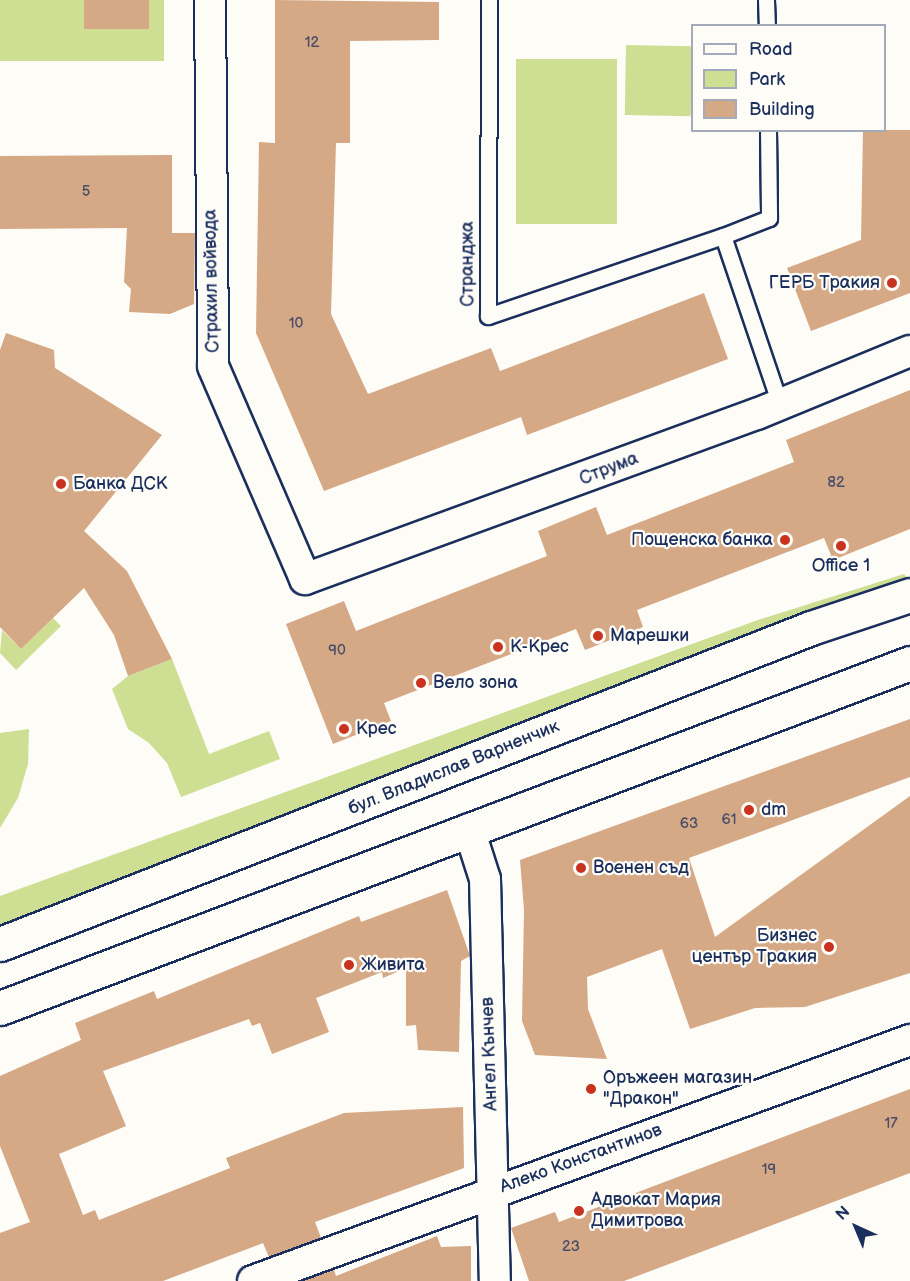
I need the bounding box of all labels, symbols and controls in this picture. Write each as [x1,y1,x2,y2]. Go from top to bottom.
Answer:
legend [691,24,886,132]
house number: 12 [305,34,319,52]
text: Road [749,39,793,60]
text: Park [749,69,785,90]
text: Building [749,99,815,120]
house number: 5 [82,183,90,201]
street label: Страхил войвода [200,209,224,353]
street label: Странджа [457,221,479,307]
place label: ГЕРБ Тракия [769,272,880,294]
marker: ГЕРБ Тракия [885,276,899,290]
house number: 10 [289,315,303,333]
street label: Струма [576,448,642,490]
place label: Банка ДСК [73,473,167,495]
house number: 82 [827,474,845,492]
marker: Банка ДСК [54,477,68,491]
place label: Пощенска банка [631,529,773,551]
marker: Пощенска банка [778,533,792,547]
marker: Office 1 [834,539,848,553]
place label: Office 1 [812,555,870,577]
place label: Марешки [610,625,689,647]
marker: Марешки [591,629,605,643]
place label: К-Крес [510,636,569,658]
marker: К-Крес [491,640,505,654]
house number: 90 [328,642,346,660]
place label: Вело зона [433,672,518,694]
marker: Вело зона [414,676,428,690]
street label: бул. Владислав Варненчик [345,716,563,820]
place label: Крес [356,718,397,740]
marker: Крес [337,722,351,736]
place label: dm [761,799,786,821]
marker: dm [742,803,756,817]
house number: 61 [722,811,736,829]
house number: 63 [680,815,698,833]
place label: Военен съд [593,857,689,879]
marker: Военен съд [574,861,588,875]
place label: Бизнес център Тракия [692,926,817,968]
marker: Бизнес център Тракия [822,940,836,954]
place label: Живита [361,954,425,976]
marker: Живита [342,958,356,972]
street label: Ангел Кънчев [477,997,503,1111]
place label: Оръжеен магазин "Дракон" [603,1068,752,1110]
marker: Оръжеен магазин "Дракон" [584,1082,598,1096]
house number: 17 [884,1115,898,1133]
street label: Алеко Константинов [497,1120,665,1198]
house number: 19 [762,1161,776,1179]
place label: Адвокат Мария Димитрова [591,1190,721,1232]
north arrow [826,1197,886,1257]
text: N [832,1203,854,1225]
marker: Адвокат Мария Димитрова [572,1204,586,1218]
house number: 23 [562,1238,580,1256]

